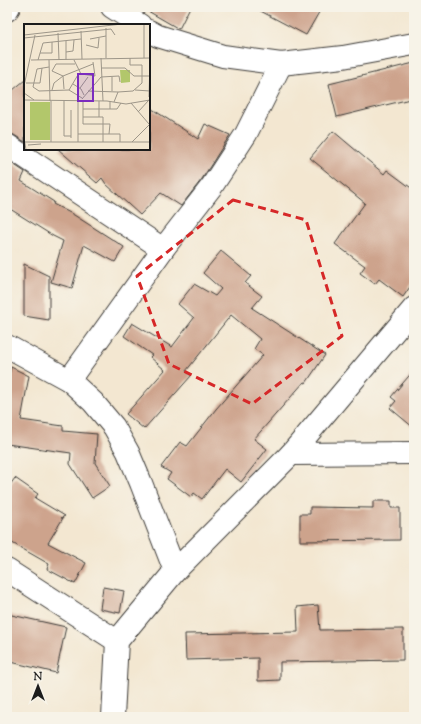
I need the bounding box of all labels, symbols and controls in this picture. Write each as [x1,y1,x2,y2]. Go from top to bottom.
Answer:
inset map [24,24,150,150]
north arrow [18,666,58,706]
text: N [33,669,43,685]

